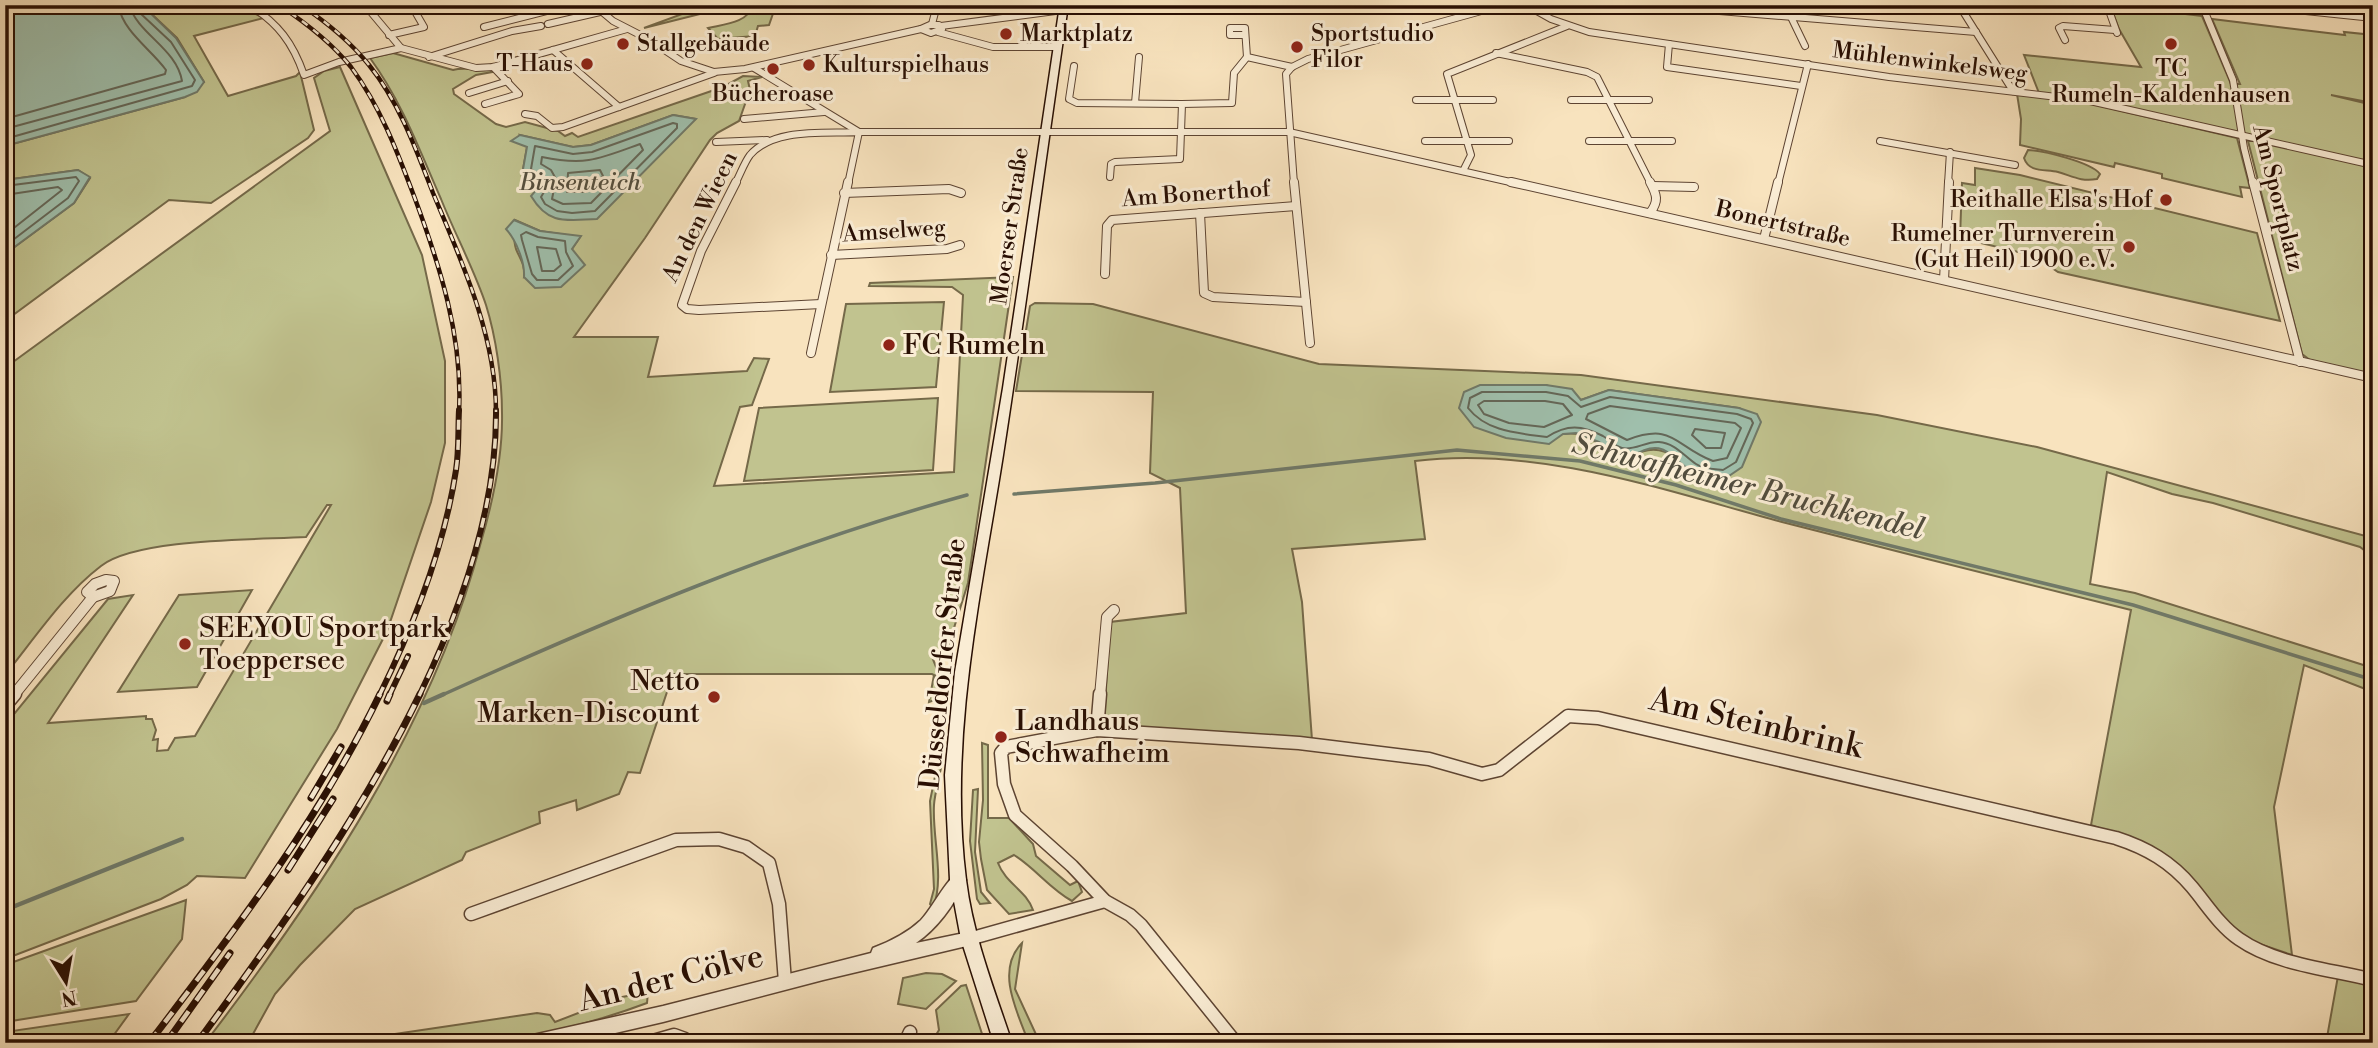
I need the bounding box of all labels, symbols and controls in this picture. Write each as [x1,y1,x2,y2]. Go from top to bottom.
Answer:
place label: Marktplatz [1020,20,1133,48]
place label: Sportstudio Filor [1311,20,1434,74]
marker: Marktplatz [998,26,1014,42]
place label: Stallgebäude [637,30,770,58]
marker: Stallgebäude [615,36,631,52]
street label: Mühlenwinkelsweg [1831,36,2029,88]
marker: TC Rumeln-Kaldenhausen [2163,36,2179,52]
marker: Sportstudio Filor [1289,39,1305,55]
place label: T-Haus [496,50,573,78]
place label: Kulturspielhaus [823,51,989,79]
place label: TC Rumeln-Kaldenhausen [2052,55,2291,109]
marker: T-Haus [579,56,595,72]
marker: Kulturspielhaus [801,57,817,73]
marker: Bücheroase [765,61,781,77]
place label: Bücheroase [711,80,834,108]
street label: Am Sportplatz [2246,121,2310,274]
street label: Moerser Straße [985,146,1035,306]
street label: An den Wieen [656,147,744,288]
water label: Binsenteich [518,168,641,198]
street label: Am Bonerthof [1120,175,1273,213]
place label: Reithalle Elsa's Hof [1950,186,2154,214]
marker: Reithalle Elsa's Hof [2158,192,2174,208]
street label: Bonertstraße [1712,195,1853,253]
street label: Amselweg [840,213,947,249]
place label: Rumelner Turnverein (Gut Heil) 1900 e.V. [1891,220,2115,274]
marker: Rumelner Turnverein (Gut Heil) 1900 e.V. [2121,239,2137,255]
place label: FC Rumeln [903,328,1046,363]
marker: FC Rumeln [881,337,897,353]
water label: Schwafheimer Bruchkendel [1568,425,1928,549]
street label: Düsseldorfer Straße [912,537,974,791]
place label: SEEYOU Sportpark Toeppersee [199,611,448,678]
marker: SEEYOU Sportpark Toeppersee [177,636,193,652]
place label: Netto Marken-Discount [477,664,700,731]
street label: Am Steinbrink [1644,679,1868,769]
marker: Netto Marken-Discount [706,689,722,705]
place label: Landhaus Schwafheim [1015,704,1170,771]
marker: Landhaus Schwafheim [993,729,1009,745]
street label: An der Cölve [573,936,768,1022]
north arrow [32,946,102,1016]
text: N [59,984,79,1011]

